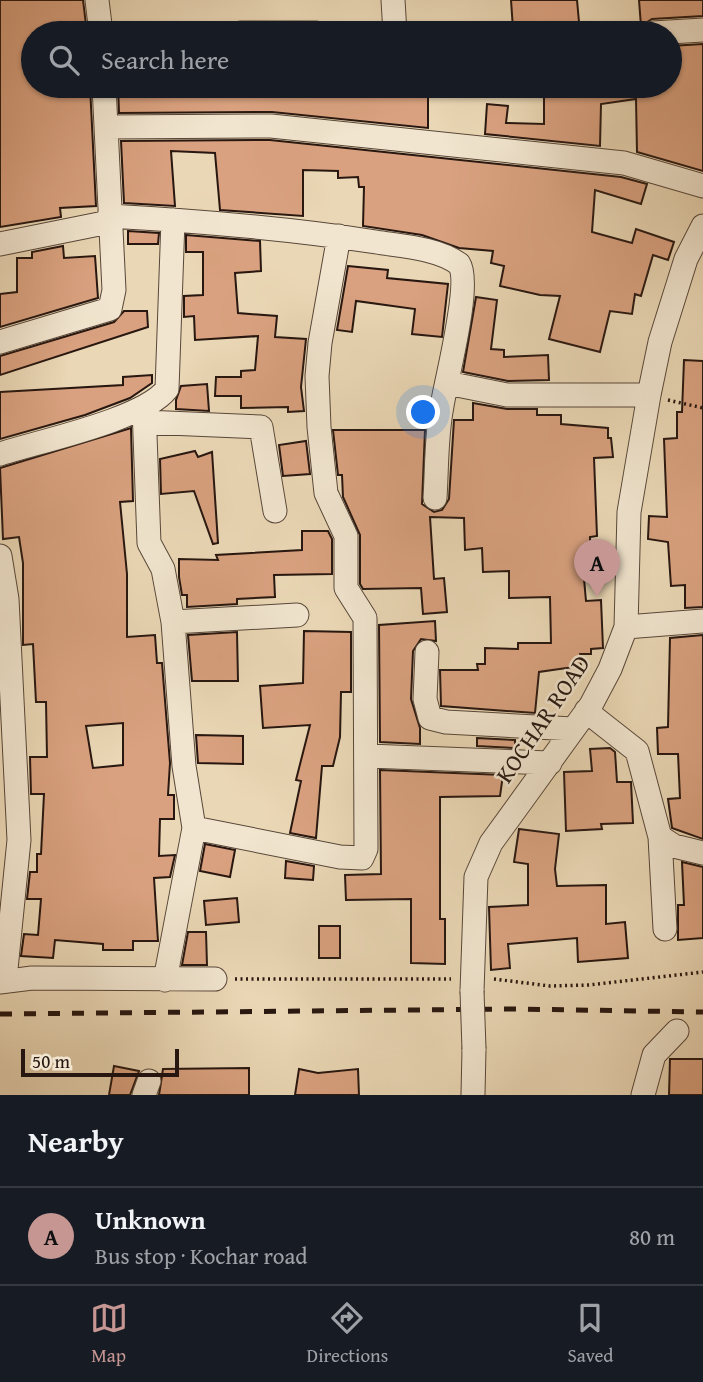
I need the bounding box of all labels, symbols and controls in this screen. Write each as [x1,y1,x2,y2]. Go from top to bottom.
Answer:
search box [21,21,682,98]
text: Search here [101,40,229,79]
icon: search [45,41,83,79]
your location [406,395,440,429]
pin: A [574,539,620,597]
street label: KOCHAR ROAD [487,648,598,790]
scale bar [21,1046,178,1078]
text: 50 m [32,1047,70,1075]
text: Nearby [28,1119,124,1163]
text: Unknown [95,1200,206,1239]
text: A [44,1220,58,1253]
text: 80 m [629,1220,675,1253]
text: Bus stop · Kochar road [95,1239,308,1272]
tab: Map [90,1299,128,1369]
tab: Directions [307,1299,388,1369]
tab: Saved [567,1299,613,1369]

